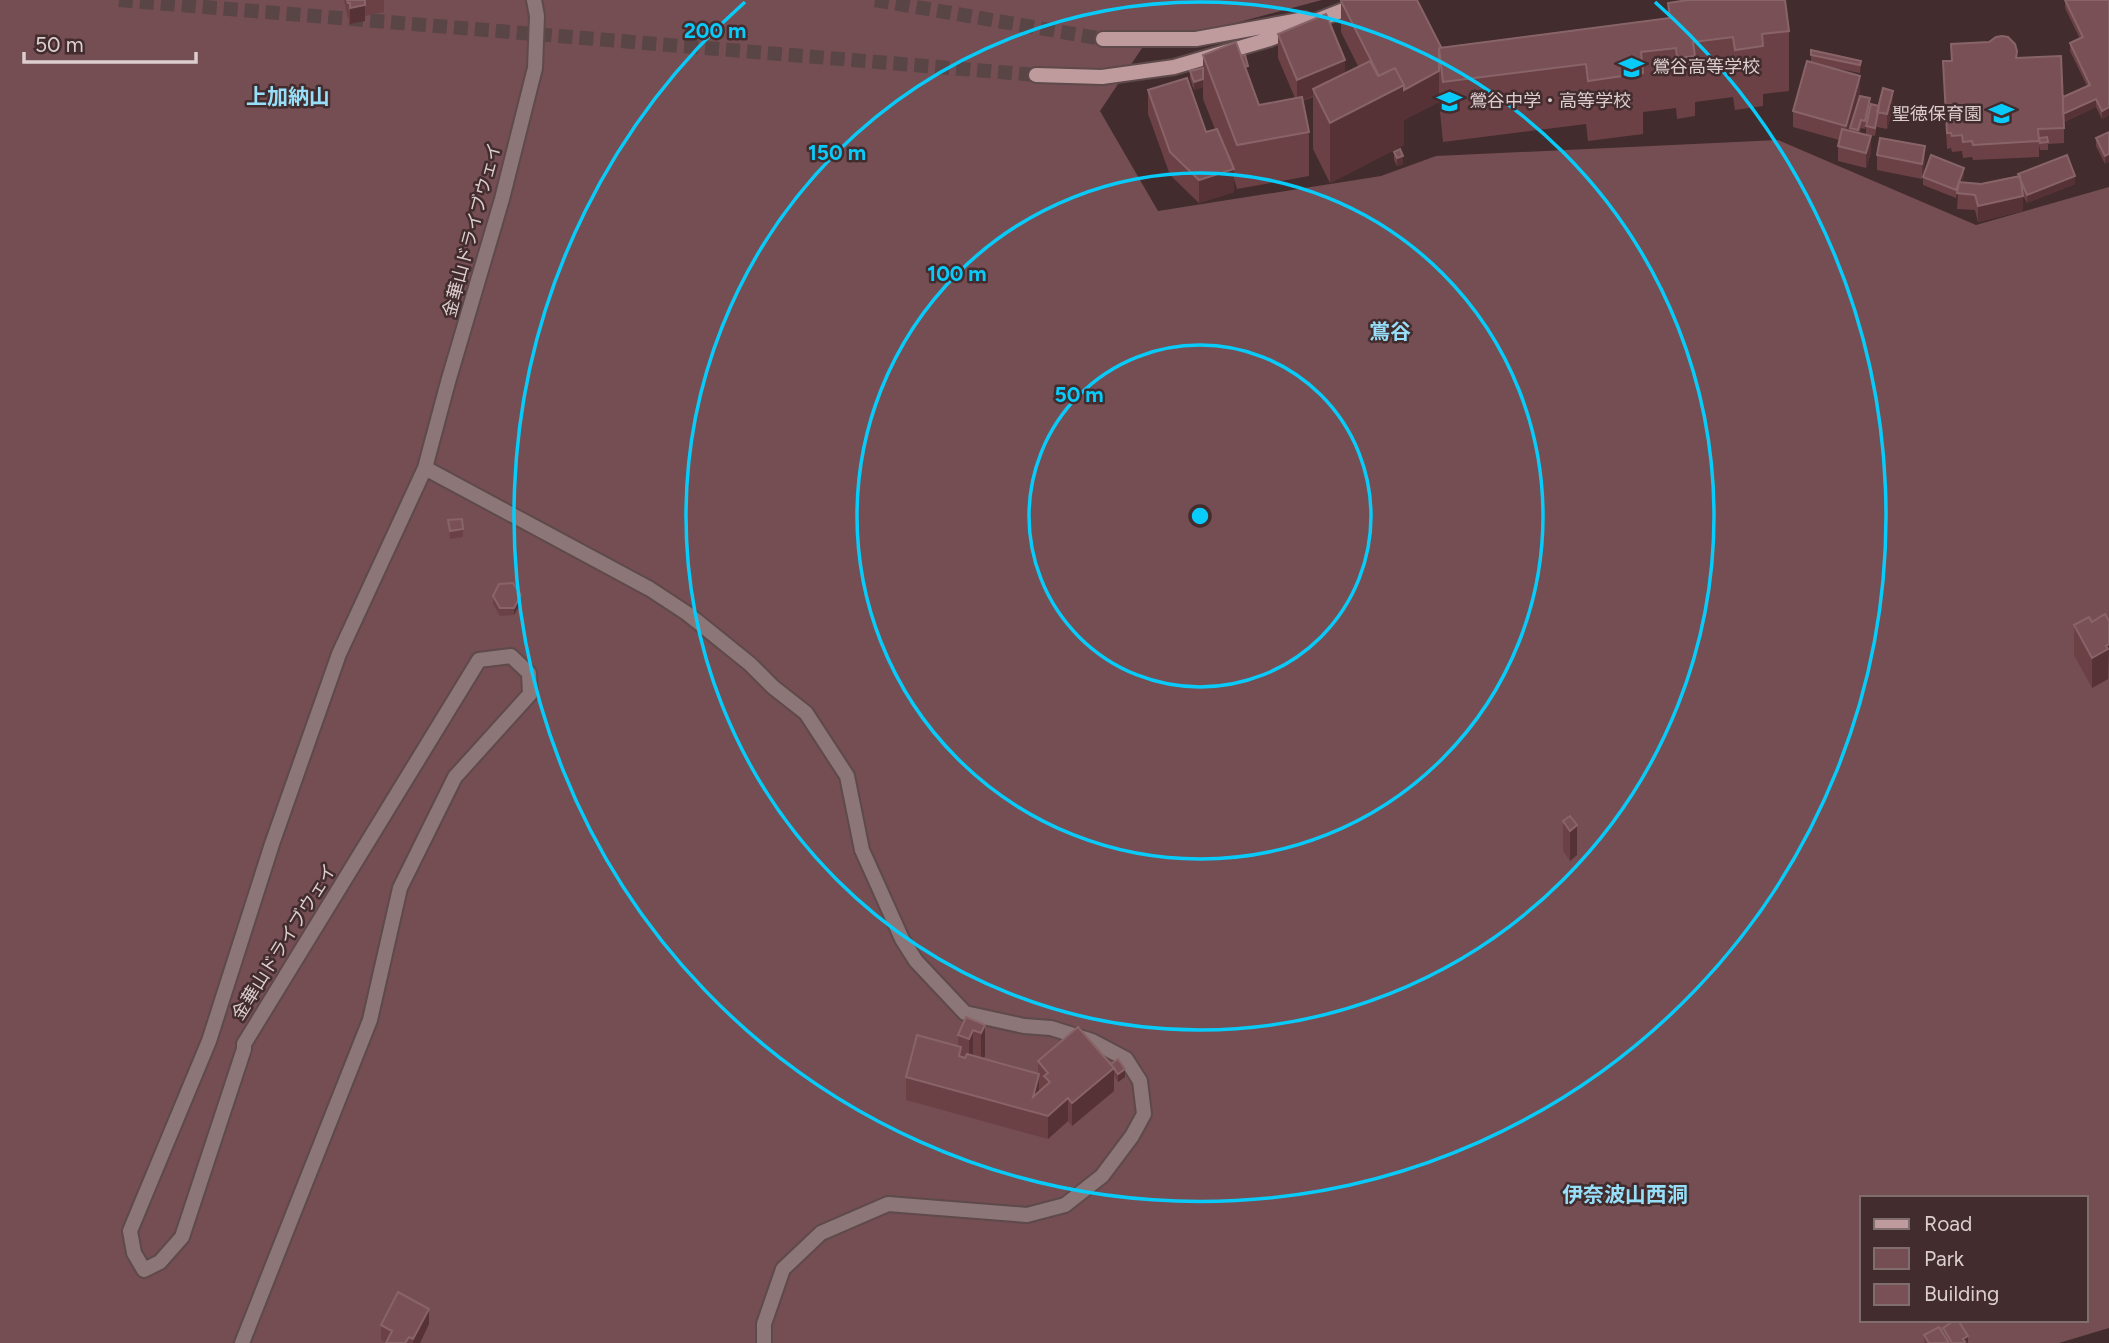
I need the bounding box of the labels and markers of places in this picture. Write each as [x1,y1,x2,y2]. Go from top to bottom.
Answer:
school or university icon: 鶯谷高等学校 [1618,53,1646,81]
place label: 鶯谷高等学校 [1652,56,1760,78]
school or university icon: 鶯谷中学・高等学校 [1435,87,1463,115]
place label: 鶯谷中学・高等学校 [1469,90,1631,112]
school or university icon: 聖徳保育園 [1988,100,2016,128]
place label: 聖徳保育園 [1892,103,1982,125]
centre of rings [1188,504,1212,528]

